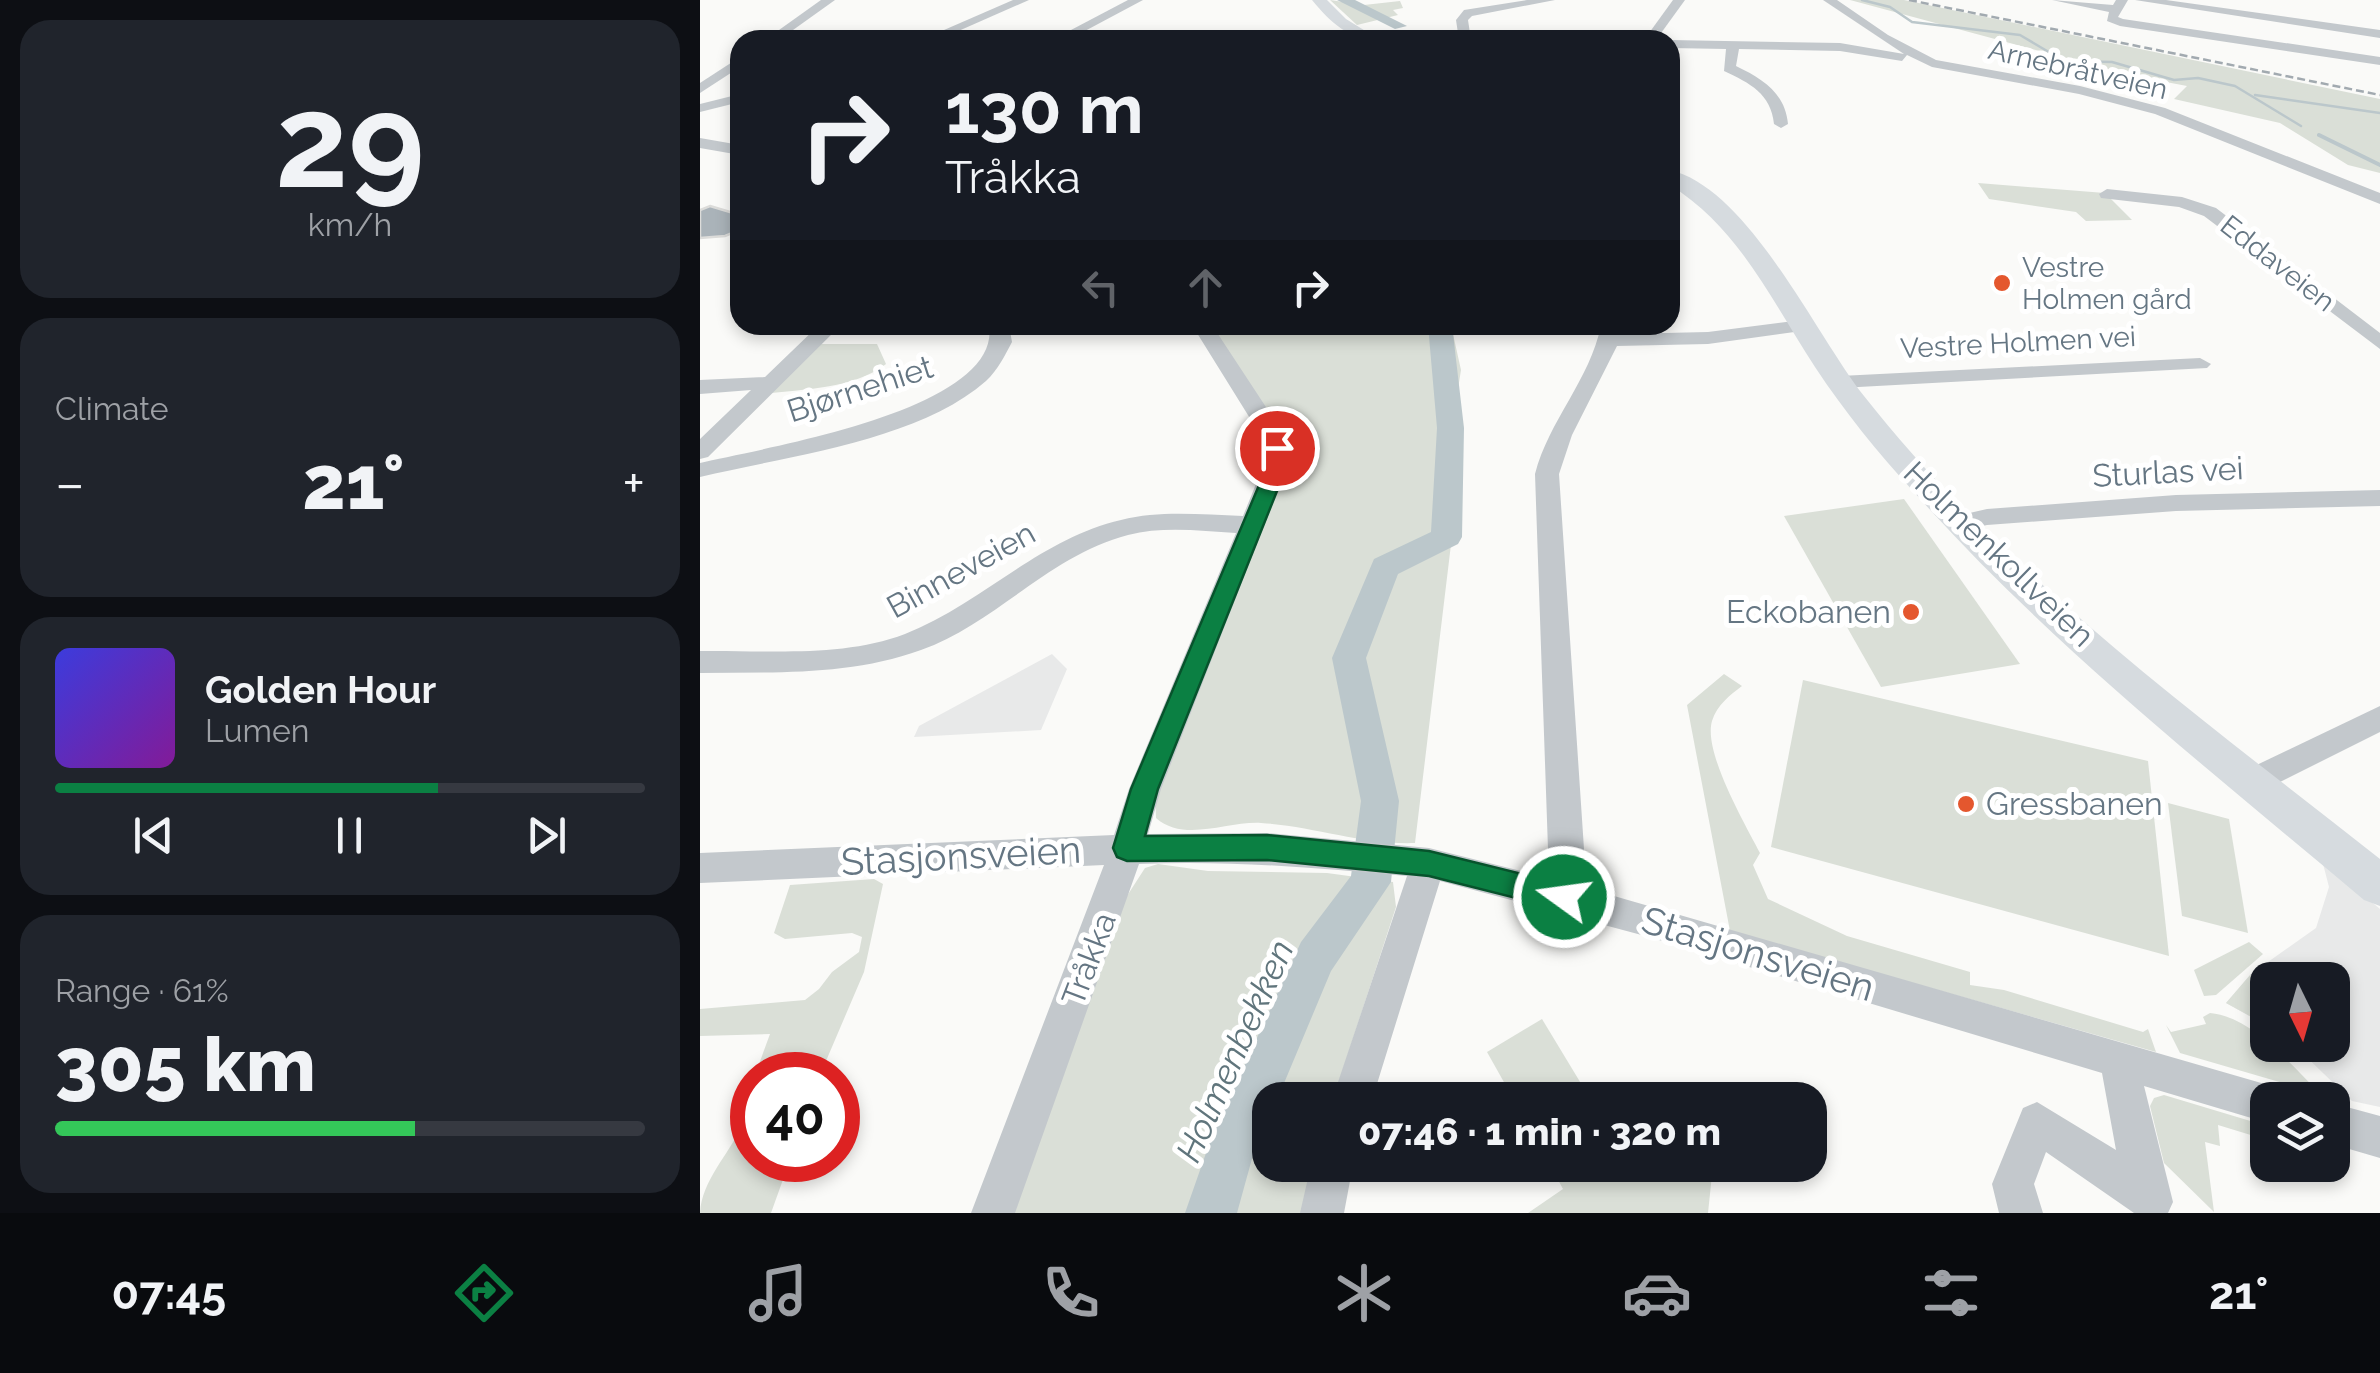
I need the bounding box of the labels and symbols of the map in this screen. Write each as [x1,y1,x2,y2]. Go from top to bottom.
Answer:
street label: Arnebråtveien [1985,33,2171,106]
street label: Eddaveien [2214,209,2341,318]
place label: Vestre Holmen gård [2022,251,2192,316]
marker: Vestre Holmen gård [1991,272,2013,294]
street label: Vestre Holmen vei [1899,320,2137,365]
street label: Bjørnehiet [782,347,938,429]
pin [1235,406,1320,491]
street label: Sturlas vei [2091,449,2244,494]
street label: Holmenkollveien [1897,454,2102,654]
street label: Binneveien [880,514,1041,625]
place label: Eckobanen [1726,593,1891,630]
marker: Eckobanen [1900,601,1922,623]
place label: Gressbanen [1986,785,2163,822]
marker: Gressbanen [1955,793,1977,815]
street label: Stasjonsveien [840,827,1082,884]
position arrow [1512,845,1616,949]
street label: Stasjonsveien [1637,897,1880,1010]
street label: Tråkka [1054,907,1123,1011]
water label: Holmenbekken [1167,934,1302,1168]
north arrow [2250,962,2350,1062]
speed limit sign: 40 [730,1052,860,1182]

